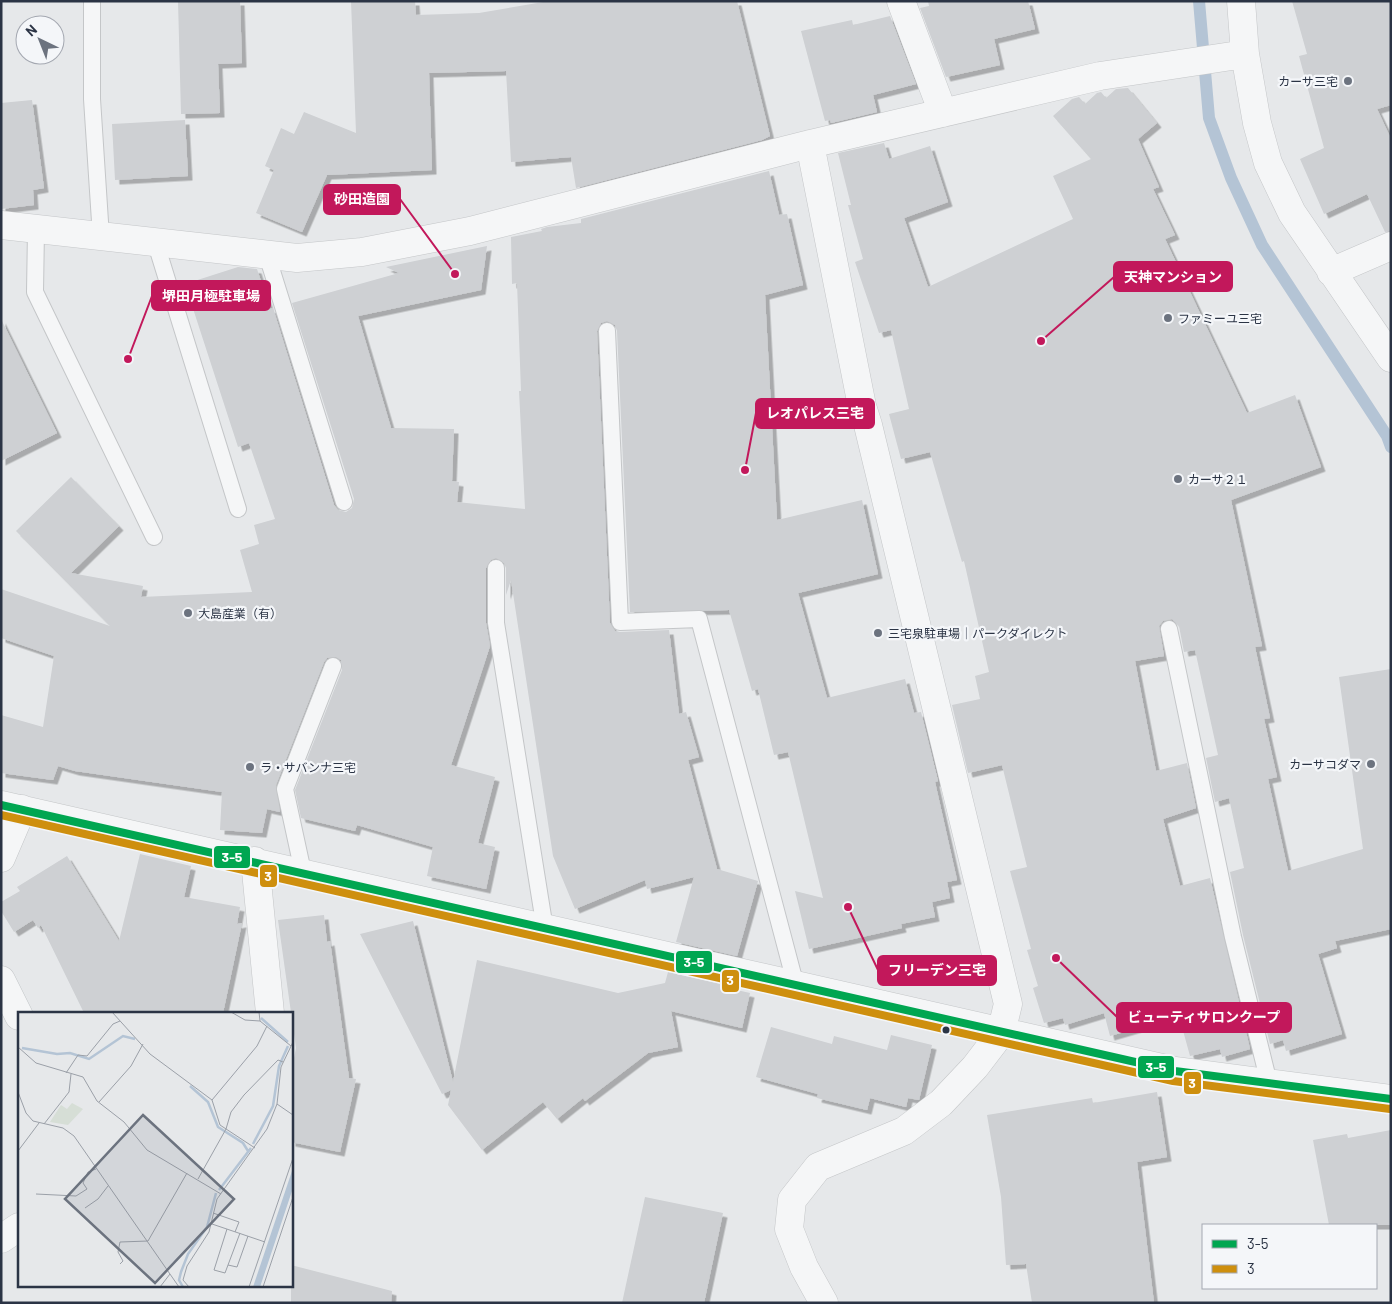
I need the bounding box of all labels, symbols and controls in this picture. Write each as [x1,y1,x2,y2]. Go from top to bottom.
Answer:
north arrow [15,15,65,65]
text: N [22,21,40,40]
place label: カーサ三宅 [1278,74,1338,88]
marker: カーサ三宅 [1342,75,1354,87]
callout: 砂田造園 [324,185,400,214]
text: 砂田造園 [334,190,390,207]
callout: 天神マンション [1114,262,1232,291]
text: 天神マンション [1124,268,1222,285]
callout: 堺田月極駐車場 [152,281,270,310]
text: 堺田月極駐車場 [162,287,260,304]
place label: ファミーユ三宅 [1178,311,1262,325]
marker: ファミーユ三宅 [1162,312,1174,324]
callout: レオパレス三宅 [756,399,874,428]
text: レオパレス三宅 [766,404,864,421]
place label: カーサ２１ [1188,472,1248,486]
marker: カーサ２１ [1172,473,1184,485]
place label: 大島産業（有） [198,606,282,620]
marker: 大島産業（有） [182,607,194,619]
place label: 三宅泉駐車場｜パークダイレクト [888,626,1068,640]
marker: 三宅泉駐車場｜パークダイレクト [872,627,884,639]
place label: カーサコダマ [1289,757,1361,771]
marker: カーサコダマ [1365,758,1377,770]
place label: ラ・サバンナ三宅 [260,760,356,774]
marker: ラ・サバンナ三宅 [244,761,256,773]
line badge: 3-5 [213,845,251,869]
text: 3-5 [222,848,243,865]
line badge: 3 [259,864,278,888]
text: 3 [264,867,272,884]
line badge: 3-5 [675,950,713,974]
text: 3-5 [684,953,705,970]
callout: フリーデン三宅 [878,956,996,985]
text: フリーデン三宅 [888,961,986,978]
line badge: 3 [721,969,740,993]
text: 3 [726,971,734,988]
callout: ビューティサロンクープ [1117,1003,1291,1032]
text: ビューティサロンクープ [1128,1008,1280,1025]
inset map [18,1012,292,1286]
unlabelled marker [941,1025,951,1035]
line badge: 3-5 [1137,1055,1175,1079]
text: 3-5 [1146,1058,1167,1075]
line badge: 3 [1183,1071,1202,1095]
text: 3 [1188,1074,1196,1091]
legend [1202,1224,1377,1289]
text: 3-5 [1247,1234,1268,1252]
text: 3 [1247,1259,1255,1277]

